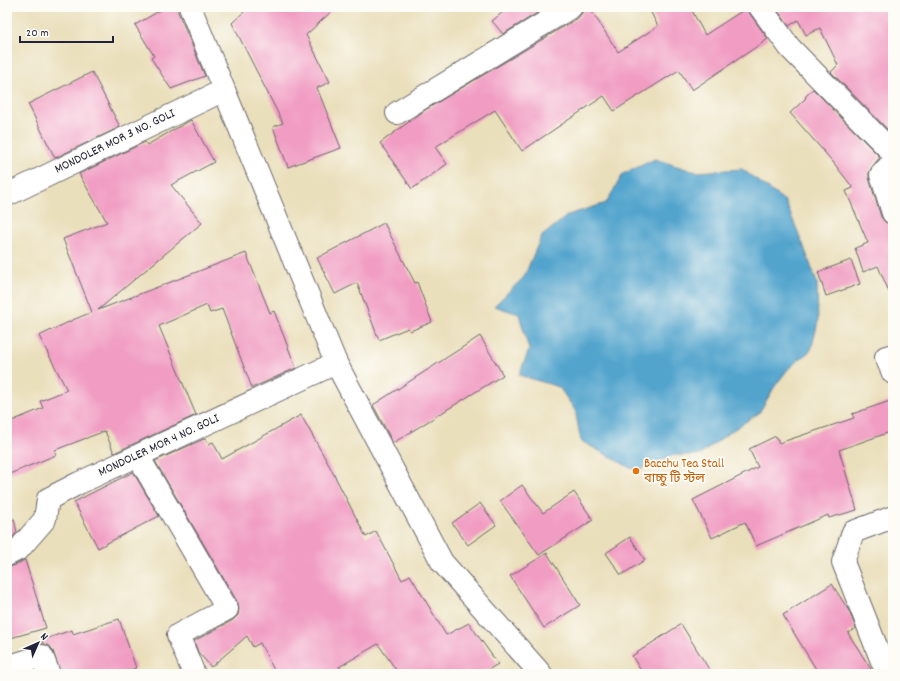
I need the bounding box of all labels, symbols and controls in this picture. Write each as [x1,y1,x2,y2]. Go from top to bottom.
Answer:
scale bar [20,18,113,44]
text: 20 m [26,25,49,42]
street label: MONDOLER MOR 3 NO. GOLI [52,105,178,179]
street label: MONDOLER MOR 4 NO. GOLI [95,410,223,482]
place label: Bacchu Tea Stall বাচ্চু টি স্টল [643,455,724,489]
marker: Bacchu Tea Stall বাচ্চু টি স্টল [631,466,641,476]
north arrow [18,623,58,663]
text: N [36,630,52,645]

